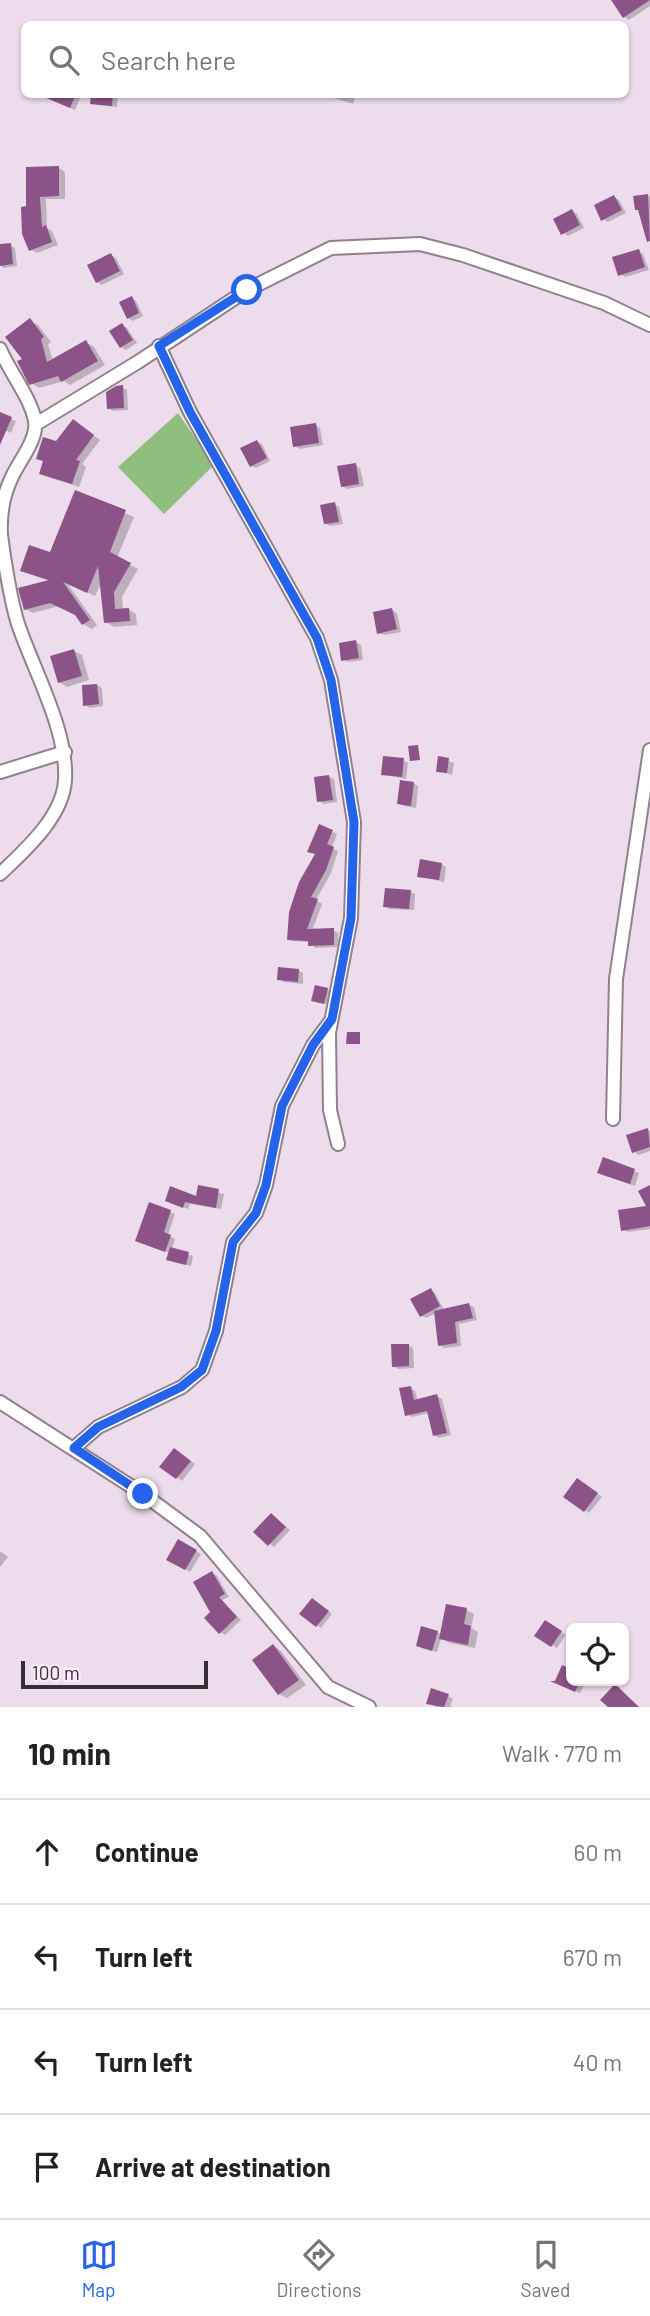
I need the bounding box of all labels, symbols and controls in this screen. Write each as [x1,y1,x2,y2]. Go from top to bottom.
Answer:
search box [21,21,629,98]
icon: search [45,41,83,79]
text: Search here [101,44,236,75]
route start [231,274,262,305]
route end [127,1478,158,1509]
map controls [566,1623,629,1686]
button: locate [566,1623,629,1686]
scale bar [21,1658,208,1690]
text: 100 m [32,1661,80,1684]
text: 10 min [28,1735,111,1771]
text: Walk · 770 m [502,1739,622,1767]
icon: ahead [28,1833,66,1871]
text: Continue [95,1836,199,1867]
text: 60 m [574,1838,622,1866]
icon: left [28,1938,66,1976]
text: Turn left [95,1941,193,1972]
text: 670 m [563,1943,622,1971]
icon: left [28,2043,66,2081]
text: Turn left [95,2046,193,2077]
text: 40 m [573,2048,622,2076]
icon: arrive [28,2148,66,2186]
text: Arrive at destination [95,2151,331,2182]
tab: Map [80,2236,118,2301]
tab: Directions [277,2236,362,2301]
tab: Saved [521,2236,570,2301]

